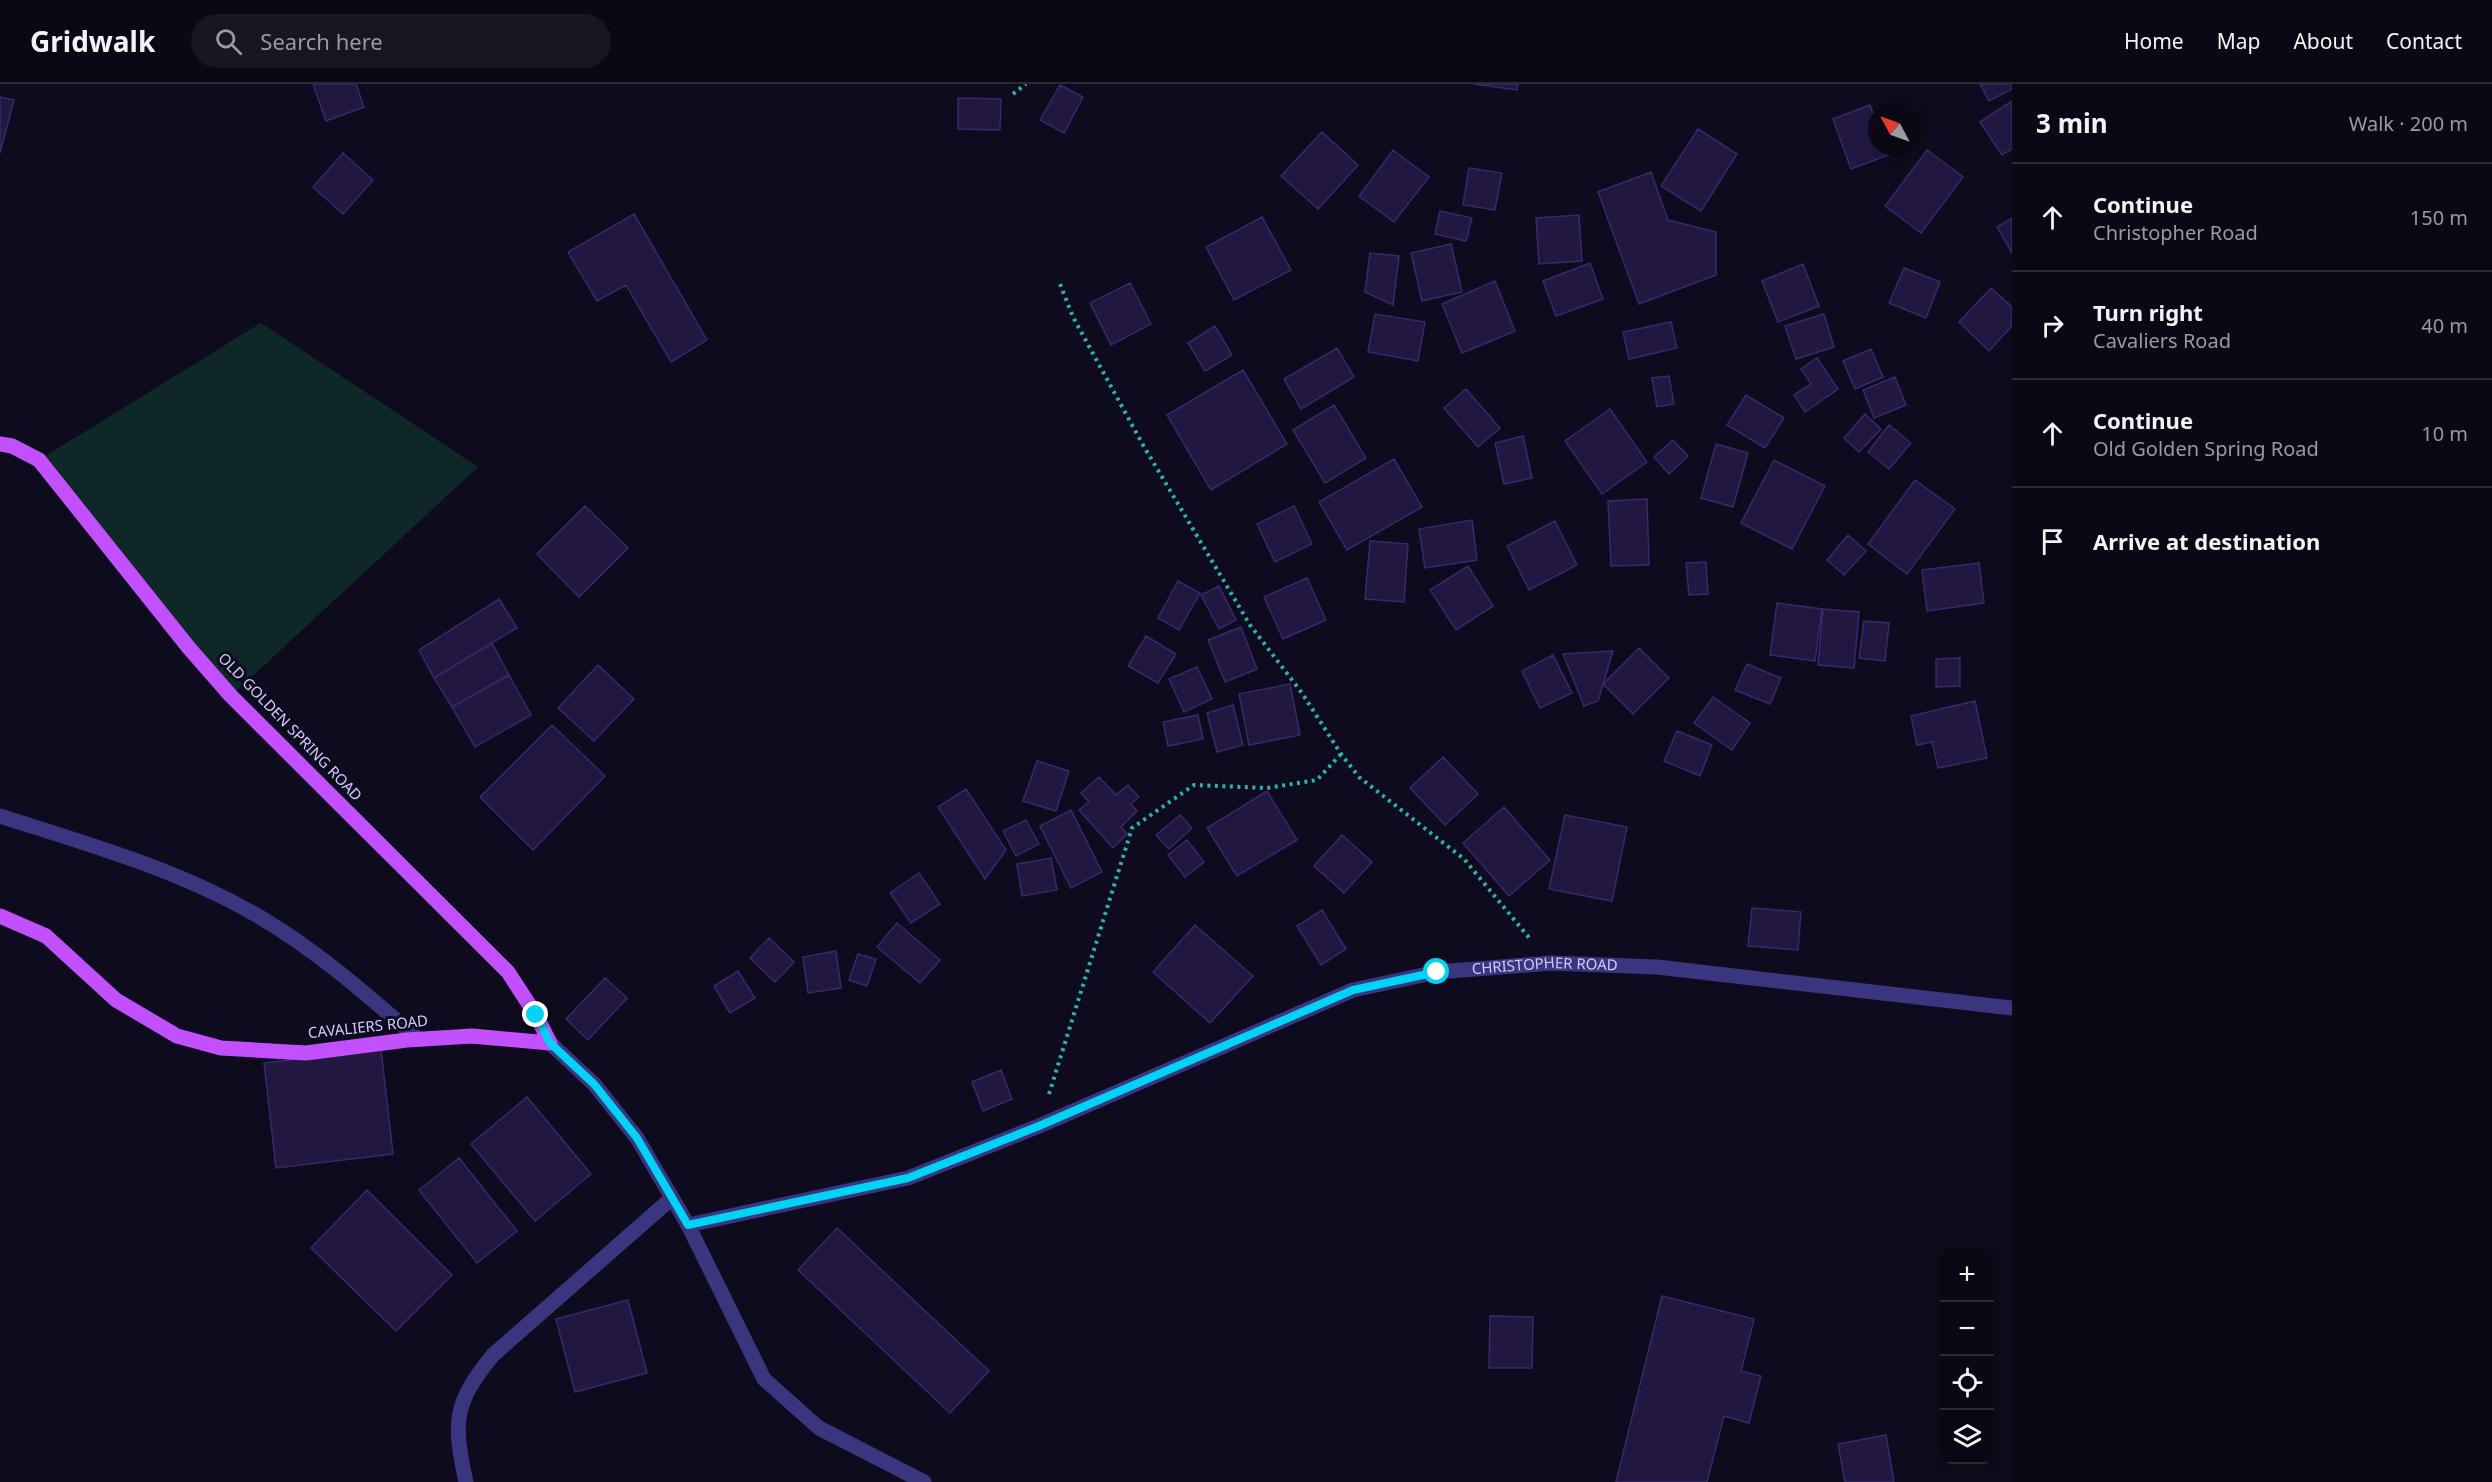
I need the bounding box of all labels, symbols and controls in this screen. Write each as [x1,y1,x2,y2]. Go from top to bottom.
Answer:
search box [191,14,611,68]
text: Gridwalk [30,22,155,60]
icon: search [212,25,245,58]
text: Search here [260,26,383,56]
text: Home [2124,27,2184,55]
text: Map [2217,27,2260,55]
text: About [2293,27,2353,55]
text: Contact [2386,27,2462,55]
north arrow [1868,102,1922,156]
text: 3 min [2036,105,2108,141]
text: Walk · 200 m [2349,110,2468,137]
text: Continue [2093,189,2193,219]
icon: ahead [2036,201,2069,234]
text: 150 m [2410,204,2468,231]
text: Christopher Road [2093,219,2258,246]
text: Turn right [2093,297,2203,327]
icon: right [2036,309,2069,342]
text: 40 m [2421,312,2468,339]
text: Cavaliers Road [2093,327,2231,354]
text: Continue [2093,405,2193,435]
icon: ahead [2036,417,2069,450]
text: 10 m [2421,420,2468,447]
text: Old Golden Spring Road [2093,435,2319,462]
icon: arrive [2036,525,2069,558]
text: Arrive at destination [2093,526,2320,556]
street label: OLD GOLDEN SPRING ROAD [214,648,367,805]
street label: CHRISTOPHER ROAD [1471,952,1618,978]
route start [1423,958,1449,984]
route end [522,1001,548,1027]
street label: CAVALIERS ROAD [307,1010,429,1042]
map controls [1940,1248,1994,1464]
button: + [1940,1248,1994,1302]
button: − [1940,1302,1994,1356]
button: locate [1940,1356,1994,1410]
button: layers [1940,1410,1994,1464]

